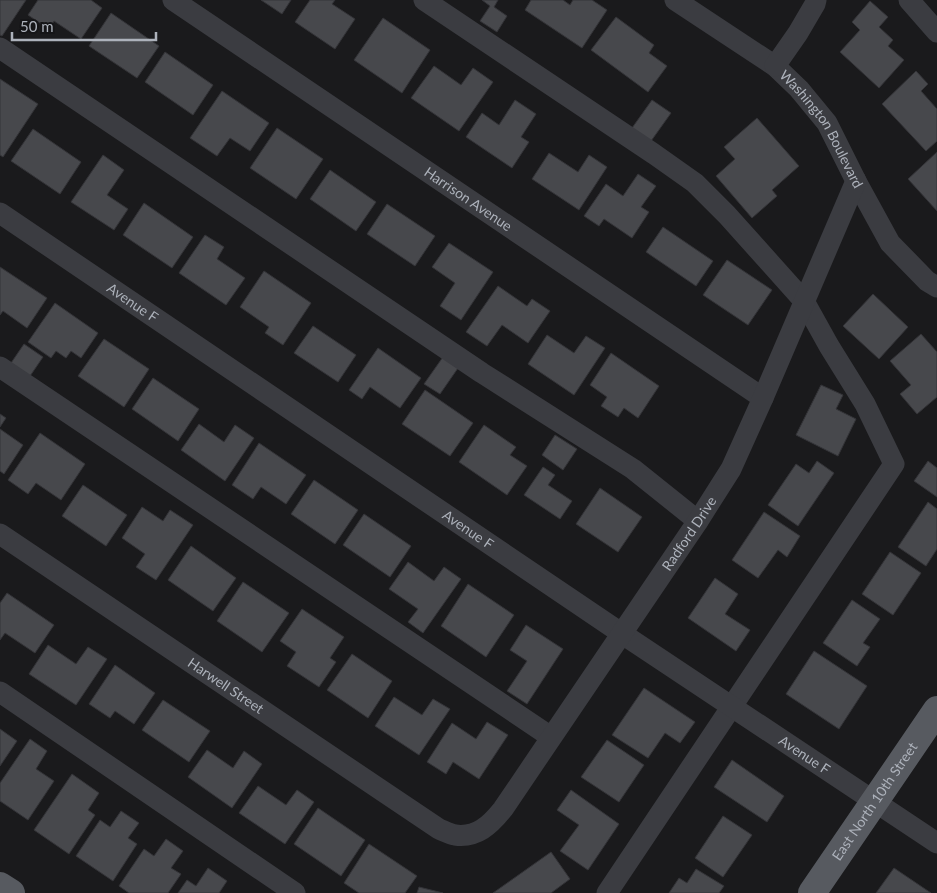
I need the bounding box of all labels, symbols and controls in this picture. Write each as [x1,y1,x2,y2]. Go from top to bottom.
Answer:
scale bar [12,10,156,42]
text: 50 m [20,17,54,35]
street label: Washington Boulevard [776,66,867,191]
street label: Harrison Avenue [421,163,516,234]
street label: Avenue F [104,279,162,326]
street label: Radford Drive [658,493,720,574]
street label: Avenue F [440,506,497,552]
street label: Harwell Street [185,654,267,717]
street label: Avenue F [776,731,834,778]
street label: East North 10th Street [828,739,920,863]

